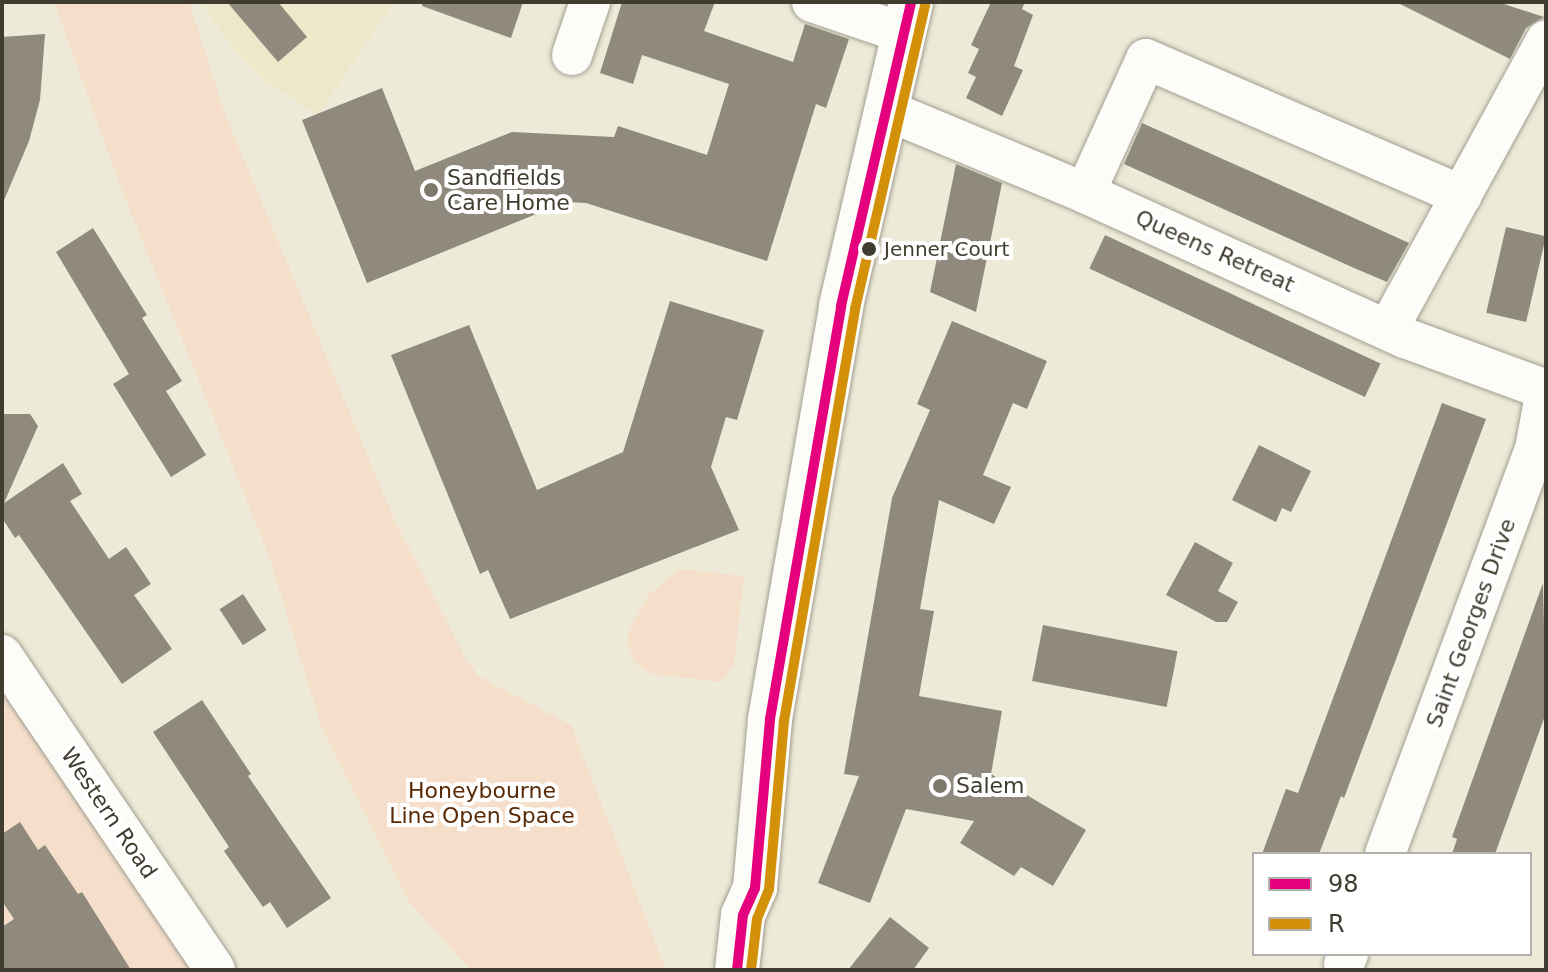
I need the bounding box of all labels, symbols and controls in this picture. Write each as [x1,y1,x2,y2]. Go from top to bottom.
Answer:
place label: Sandfields Care Home [447,164,570,216]
marker: Sandfields Care Home [422,181,440,199]
street label: Queens Retreat [1131,204,1299,298]
place label: Jenner Court [884,237,1009,261]
marker: Jenner Court [861,241,877,257]
street label: Saint Georges Drive [1421,515,1521,731]
street label: Western Road [55,742,163,884]
place label: Salem [956,773,1025,799]
park label: Honeybourne Line Open Space [389,777,575,828]
marker: Salem [931,777,949,795]
legend [1252,852,1532,956]
text: 98 [1328,870,1359,898]
text: R [1328,910,1345,938]

